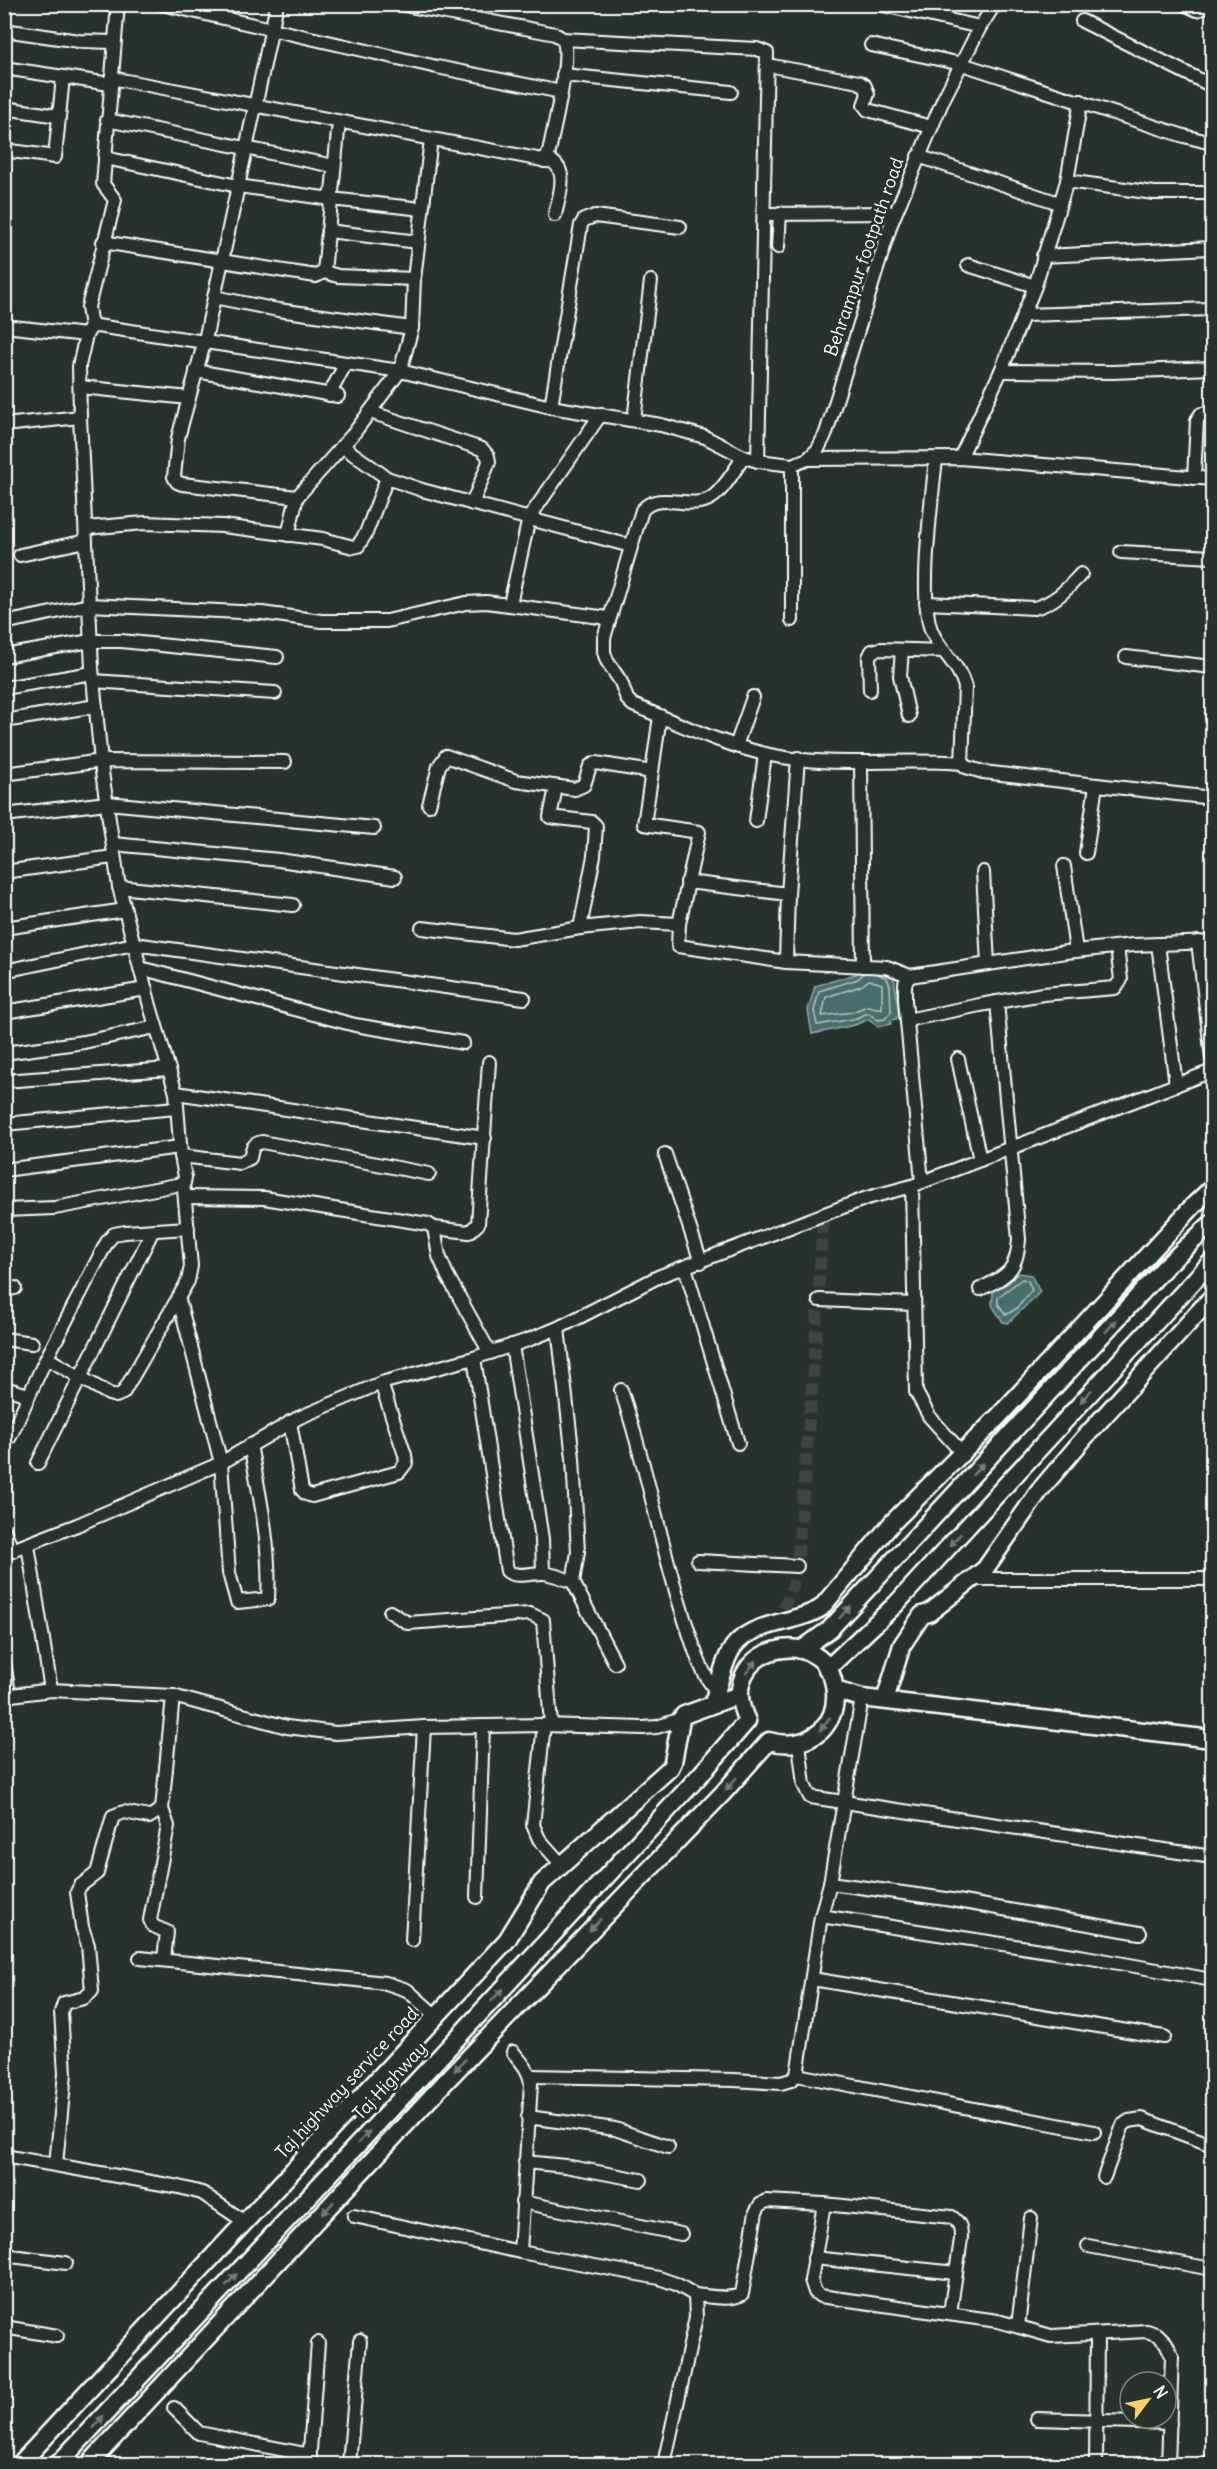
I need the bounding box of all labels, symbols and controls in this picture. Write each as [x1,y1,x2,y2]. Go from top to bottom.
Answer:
street label: Behrampur footpath road [819,154,909,359]
one-way arrow [1104,1319,1117,1334]
one-way arrow [1080,1388,1093,1403]
one-way arrow [971,1462,984,1477]
one-way arrow [948,1532,962,1547]
one-way arrow [838,1605,851,1620]
one-way arrow [744,1659,757,1675]
one-way arrow [819,1715,831,1731]
one-way arrow [725,1776,738,1791]
one-way arrow [589,1917,603,1931]
one-way arrow [490,1987,504,2002]
street label: Taj highway service road [270,2002,423,2163]
street label: Taj Highway [348,2037,432,2125]
one-way arrow [454,2058,468,2072]
one-way arrow [357,2131,371,2145]
one-way arrow [321,2201,335,2215]
one-way arrow [224,2272,238,2287]
north arrow [1118,2370,1178,2430]
text: N [1149,2382,1172,2402]
one-way arrow [90,2415,104,2429]

